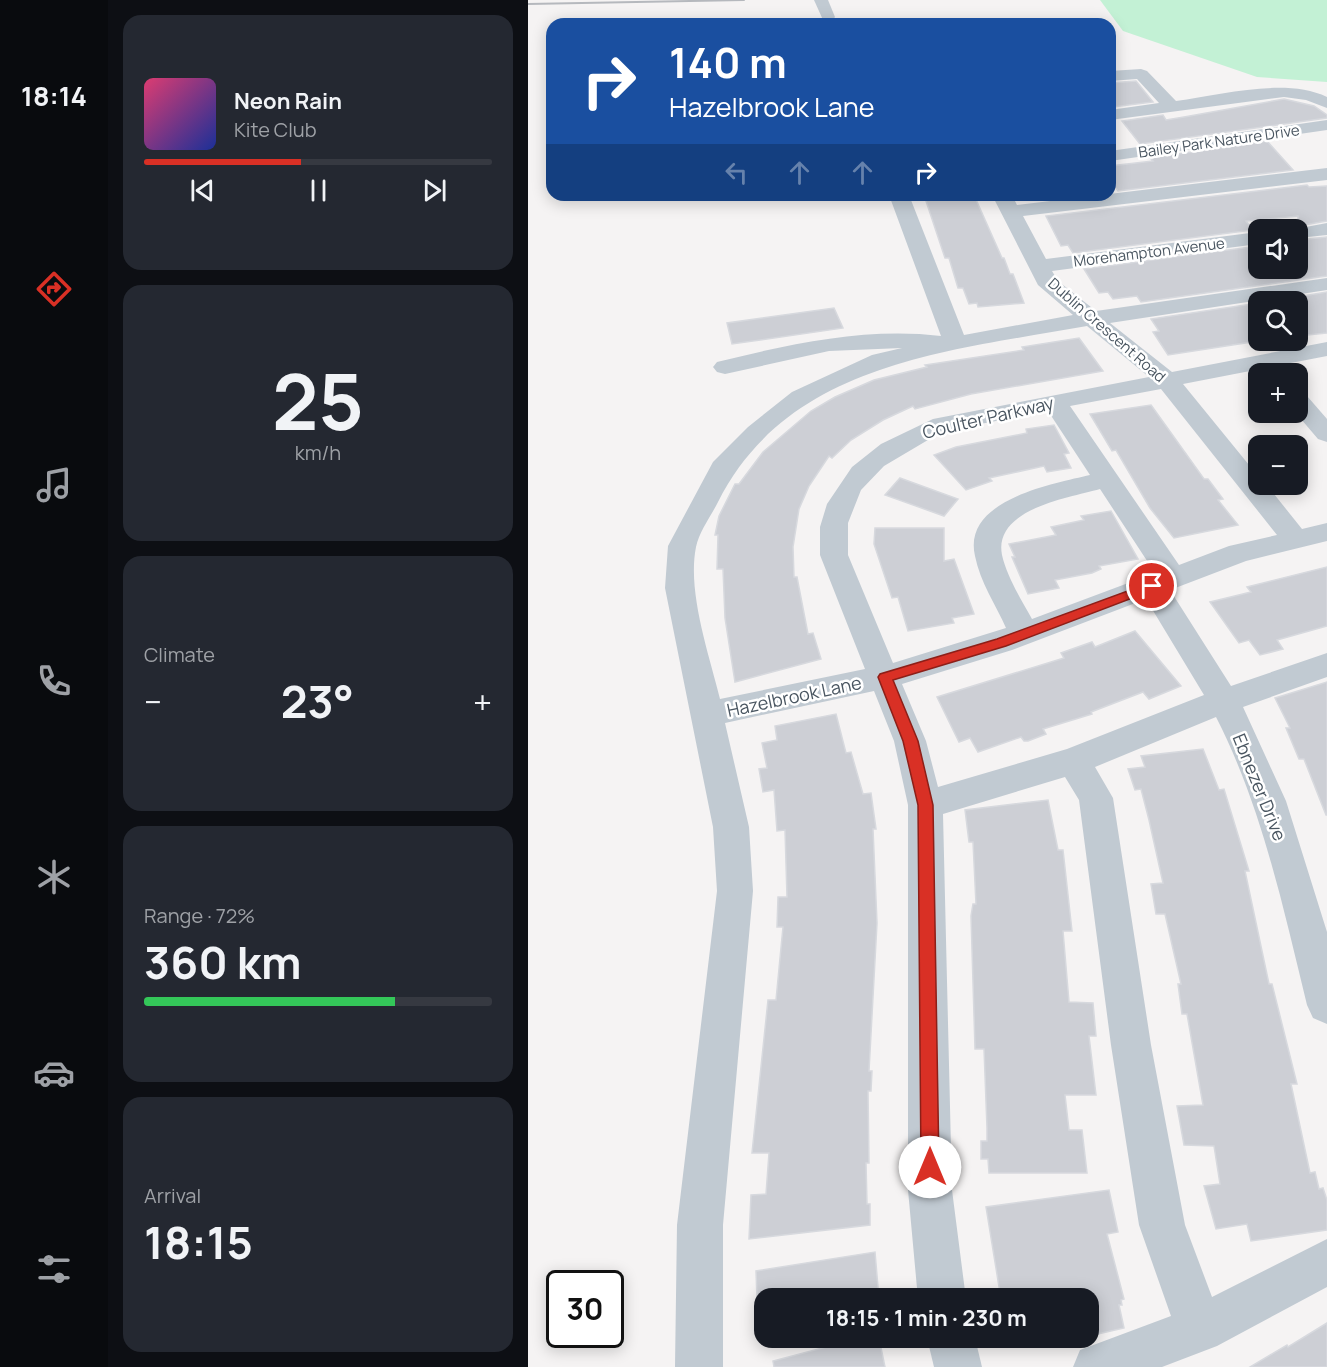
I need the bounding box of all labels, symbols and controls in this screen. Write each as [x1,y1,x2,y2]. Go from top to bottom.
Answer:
text: 140 m [669,33,787,91]
icon: right [570,42,648,120]
text: 18:14 [21,77,87,114]
text: Neon Rain [234,86,342,116]
text: Hazelbrook Lane [669,88,874,125]
text: Kite Club [234,116,317,143]
street label: Bailey Park Nature Drive [1137,119,1301,163]
icon: left [720,156,753,189]
icon: ahead [783,156,816,189]
icon: ahead [846,156,879,189]
icon: right [909,156,942,189]
icon: previous [186,174,219,207]
icon: pause [302,174,335,207]
icon: next [418,174,451,207]
map controls [1248,219,1308,495]
button: sound [1248,219,1308,279]
street label: Morehampton Avenue [1072,232,1226,272]
icon: directions [33,268,75,310]
street label: Dublin Crescent Road [1044,273,1170,387]
button: search [1248,291,1308,351]
text: 25 [272,347,364,453]
button: + [1248,363,1308,423]
street label: Coulter Parkway [920,390,1056,444]
button: − [1248,435,1308,495]
text: km/h [295,439,341,466]
icon: music [33,464,75,506]
pin [1126,560,1177,611]
icon: arrive [1135,569,1168,602]
text: Climate [144,641,215,668]
icon: phone [33,660,75,702]
text: 23° [281,670,354,732]
street label: Hazelbrook Lane [725,670,863,722]
text: − [144,679,162,724]
text: + [473,679,492,724]
street label: Ebnezer Drive [1228,730,1292,844]
icon: climate [33,856,75,898]
text: Range · 72% [144,902,255,929]
text: 360 km [144,931,301,993]
icon: car [33,1052,75,1094]
position arrow [898,1135,962,1199]
text: Arrival [144,1182,201,1209]
text: 18:15 [144,1211,253,1273]
icon: filters [33,1248,75,1290]
speed limit sign: 30 [546,1270,624,1348]
text: 18:15 · 1 min · 230 m [826,1303,1027,1333]

